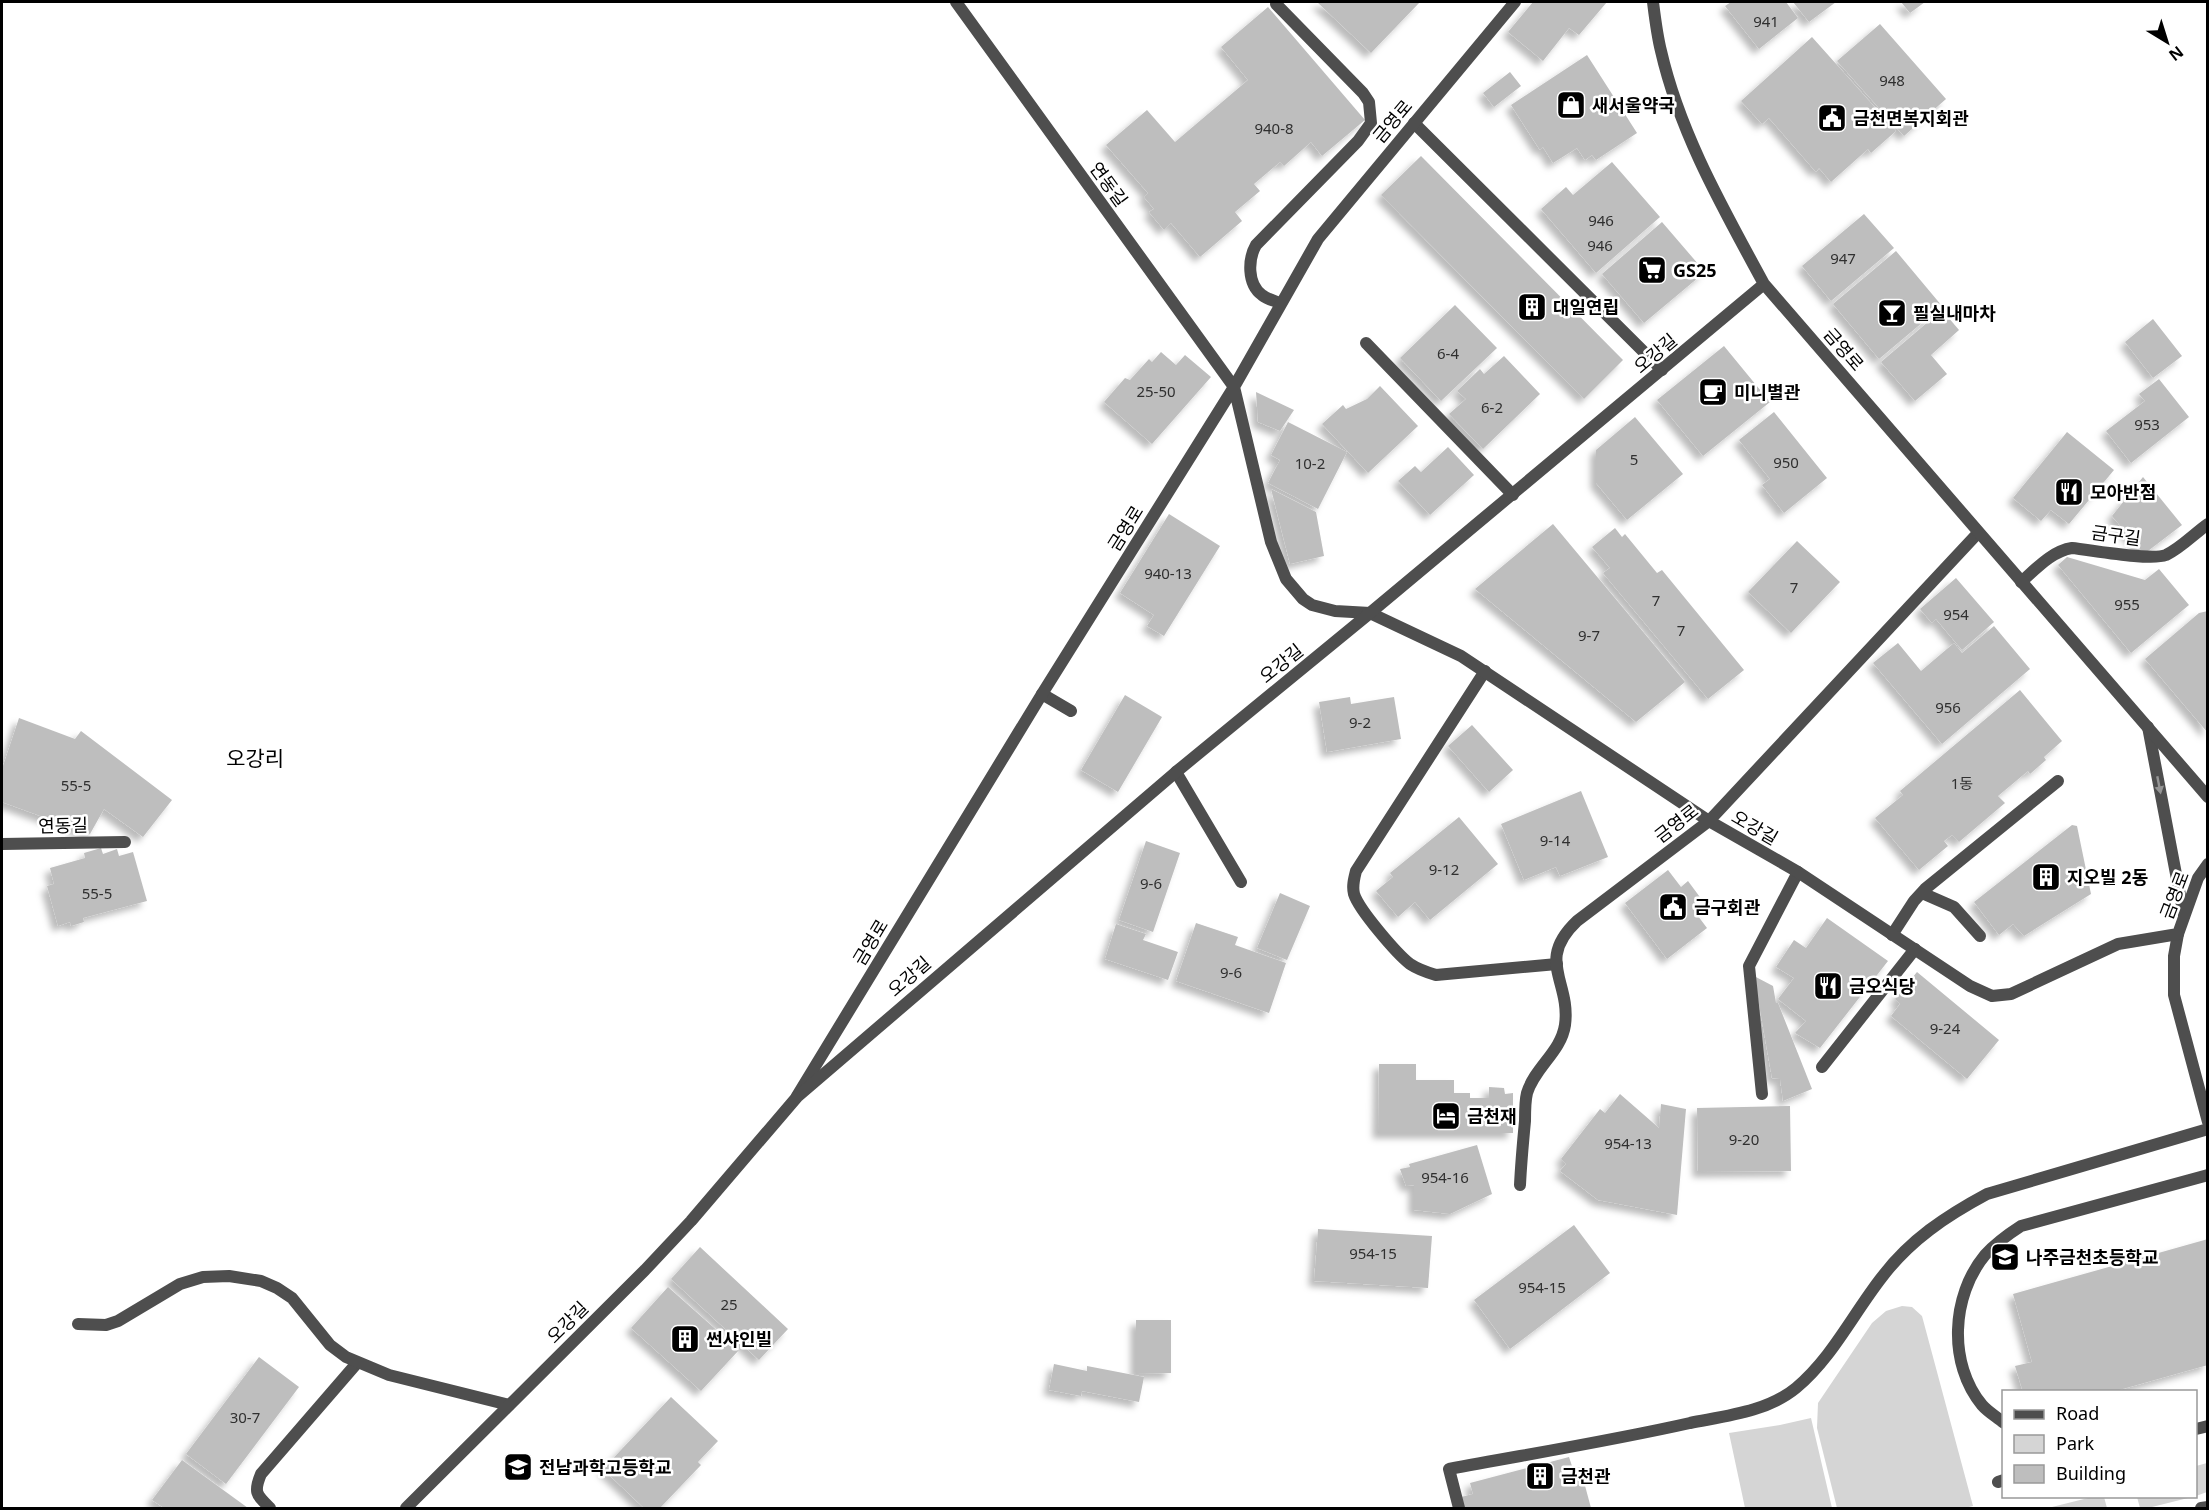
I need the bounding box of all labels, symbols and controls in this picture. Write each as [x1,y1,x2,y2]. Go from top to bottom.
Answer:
house number: 941 [1753,11,1779,31]
north arrow [2137,12,2197,72]
text: N [2164,41,2188,66]
house number: 948 [1879,70,1905,90]
shop icon: 새서울약국 [1555,89,1587,121]
place label: 새서울약국 [1592,93,1675,117]
street label: 금영로 [1367,94,1417,148]
public building icon: 금천면복지회관 [1816,102,1848,134]
place label: 금천면복지회관 [1853,106,1969,130]
house number: 940-8 [1254,118,1294,138]
street label: 연동길 [1085,157,1133,211]
house number: 946 [1588,210,1614,230]
house number: 946 [1587,235,1613,255]
house number: 947 [1830,248,1856,268]
supermarket icon: GS25 [1636,254,1668,286]
place label: GS25 [1673,258,1717,282]
building icon: 대일연립 [1516,291,1548,323]
place label: 대일연립 [1553,295,1619,319]
bar icon: 필실내마차 [1876,297,1908,329]
place label: 필실내마차 [1913,301,1996,325]
street label: 금영로 [1819,322,1869,376]
street label: 오강길 [1628,328,1682,378]
house number: 6-4 [1437,343,1459,363]
cafe icon: 미니별관 [1697,376,1729,408]
place label: 미니별관 [1734,380,1801,404]
house number: 25-50 [1136,381,1176,401]
house number: 6-2 [1481,397,1503,417]
house number: 953 [2134,414,2160,434]
house number: 5 [1630,449,1638,469]
house number: 950 [1773,452,1799,472]
house number: 10-2 [1295,453,1325,473]
restaurant icon: 모아반점 [2053,476,2085,508]
place label: 모아반점 [2090,480,2156,504]
street label: 금영로 [1102,501,1148,555]
street label: 금구길 [2090,520,2142,550]
house number: 940-13 [1144,563,1192,583]
house number: 7 [1790,577,1798,597]
house number: 7 [1652,590,1660,610]
house number: 955 [2114,594,2140,614]
house number: 954 [1943,604,1969,624]
house number: 7 [1677,620,1685,640]
house number: 9-7 [1578,625,1600,645]
street label: 오강길 [1254,638,1308,688]
house number: 956 [1935,697,1961,717]
house number: 9-2 [1349,712,1371,732]
district label: 오강리 [226,744,284,772]
house number: 1동 [1951,773,1973,793]
house number: 55-5 [61,775,91,795]
one-way arrow [2155,775,2164,794]
street label: 금영로 [1649,798,1703,848]
street label: 오강길 [1727,804,1783,850]
street label: 연동길 [38,813,88,837]
house number: 9-14 [1540,830,1571,850]
house number: 9-12 [1429,859,1459,879]
building icon: 지오빌 2동 [2030,861,2062,893]
place label: 지오빌 2동 [2067,865,2148,889]
street label: 금영로 [2154,868,2194,922]
house number: 9-6 [1140,873,1162,893]
house number: 55-5 [82,883,112,903]
public building icon: 금구회관 [1657,891,1689,923]
place label: 금구회관 [1694,895,1761,919]
street label: 금영로 [847,915,893,969]
street label: 오강길 [882,951,936,1001]
house number: 9-6 [1220,962,1242,982]
restaurant icon: 금오식당 [1812,970,1844,1002]
place label: 금오식당 [1849,974,1915,998]
house number: 9-24 [1930,1018,1961,1038]
hotel icon: 금천재 [1430,1100,1462,1132]
place label: 금천재 [1467,1104,1517,1128]
house number: 9-20 [1729,1129,1759,1149]
house number: 954-13 [1604,1133,1652,1153]
house number: 954-16 [1421,1167,1469,1187]
school or university icon: 나주금천초등학교 [1989,1241,2021,1273]
house number: 954-15 [1349,1243,1397,1263]
place label: 나주금천초등학교 [2026,1245,2158,1269]
house number: 954-15 [1518,1277,1566,1297]
house number: 25 [720,1294,738,1314]
street label: 오강길 [541,1296,593,1348]
building icon: 썬샤인빌 [669,1323,701,1355]
place label: 썬샤인빌 [706,1327,772,1351]
legend [2002,1390,2197,1498]
text: Road [2056,1401,2099,1425]
house number: 30-7 [230,1407,260,1427]
text: Park [2056,1431,2094,1455]
school or university icon: 전남과학고등학교 [502,1451,534,1483]
place label: 전남과학고등학교 [539,1455,671,1479]
building icon: 금천관 [1524,1460,1556,1492]
text: Building [2056,1461,2126,1485]
place label: 금천관 [1561,1464,1611,1488]

